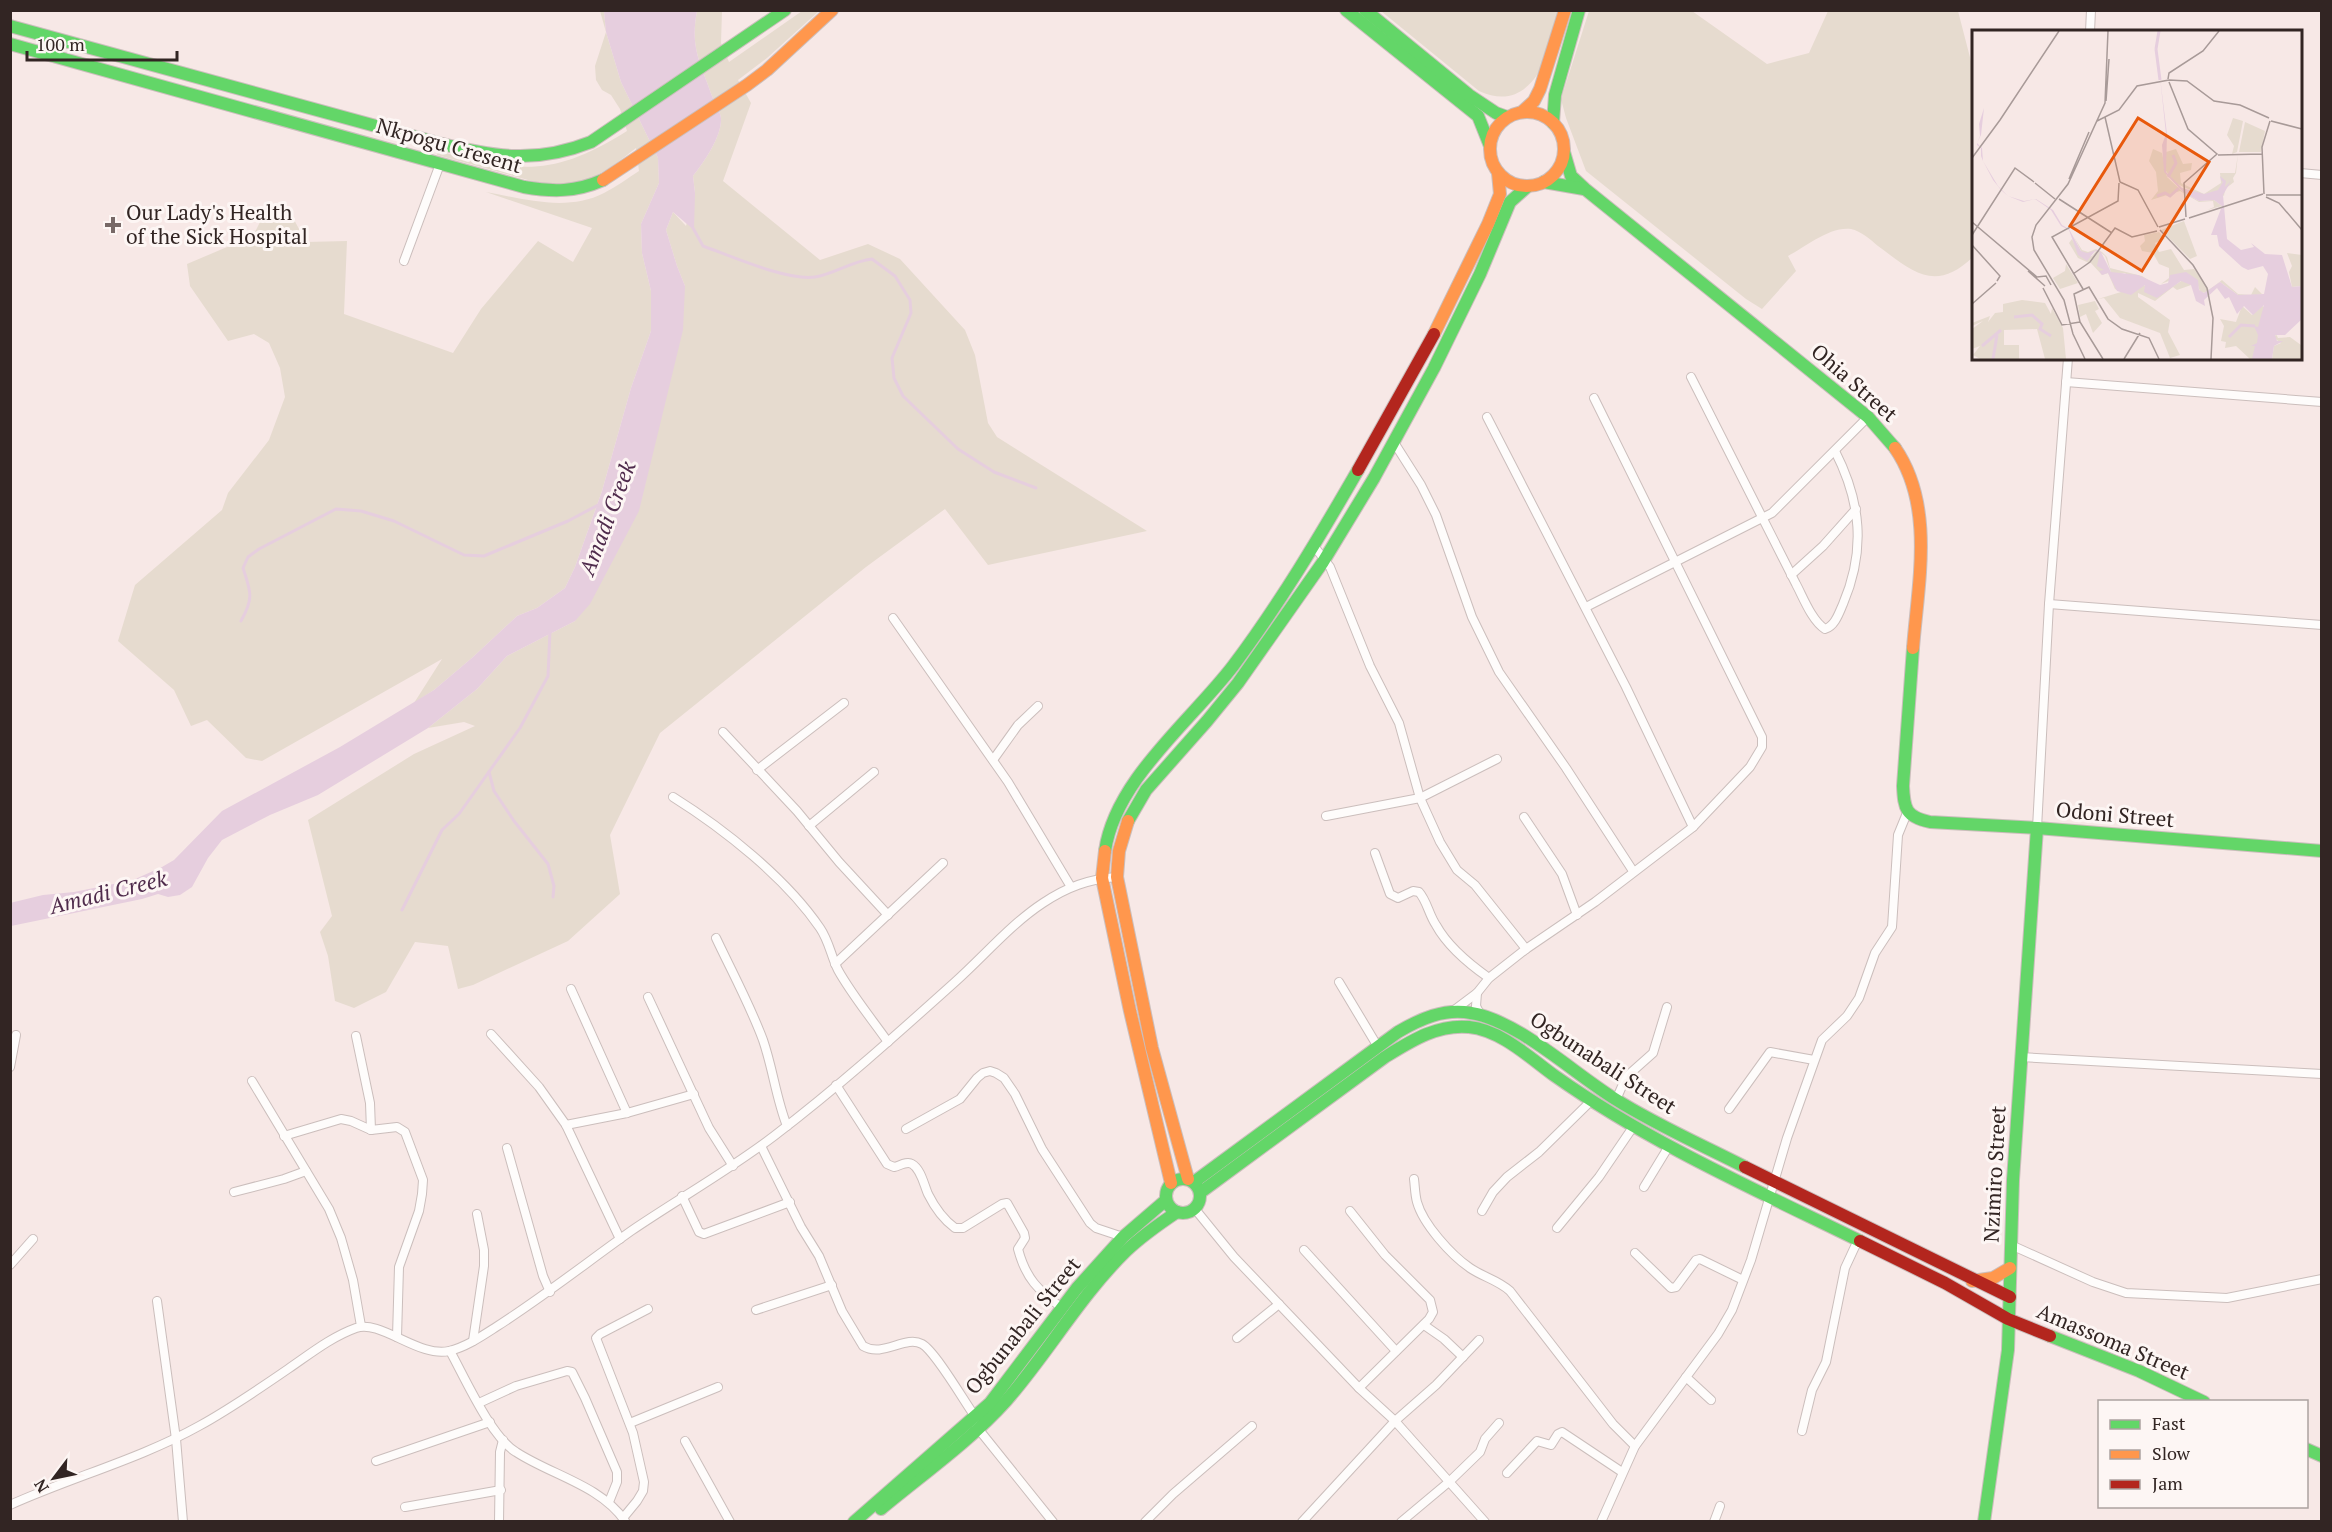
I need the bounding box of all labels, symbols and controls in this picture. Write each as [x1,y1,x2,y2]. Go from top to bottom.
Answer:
scale bar [27,24,177,62]
inset map [1972,30,2302,360]
text: 100 m [36,32,85,56]
street label: Nkpogu Cresent [373,111,525,179]
place label: Our Lady's Health of the Sick Hospital [126,198,308,250]
marker: Our Lady's Health of the Sick Hospital [104,216,122,234]
street label: Ohia Street [1805,337,1904,428]
water label: Amadi Creek [571,456,642,581]
street label: Odoni Street [2055,795,2176,833]
water label: Amadi Creek [44,863,170,921]
street label: Ogbunabali Street [1525,1004,1682,1120]
street label: Nzimiro Street [1976,1105,2012,1243]
street label: Ogbunabali Street [958,1251,1086,1400]
street label: Amassoma Street [2033,1296,2194,1386]
legend [2098,1400,2308,1508]
text: Fast [2152,1411,2186,1435]
text: Slow [2152,1441,2191,1465]
north arrow [24,1448,84,1508]
text: Jam [2152,1471,2183,1495]
text: N [29,1475,54,1497]

